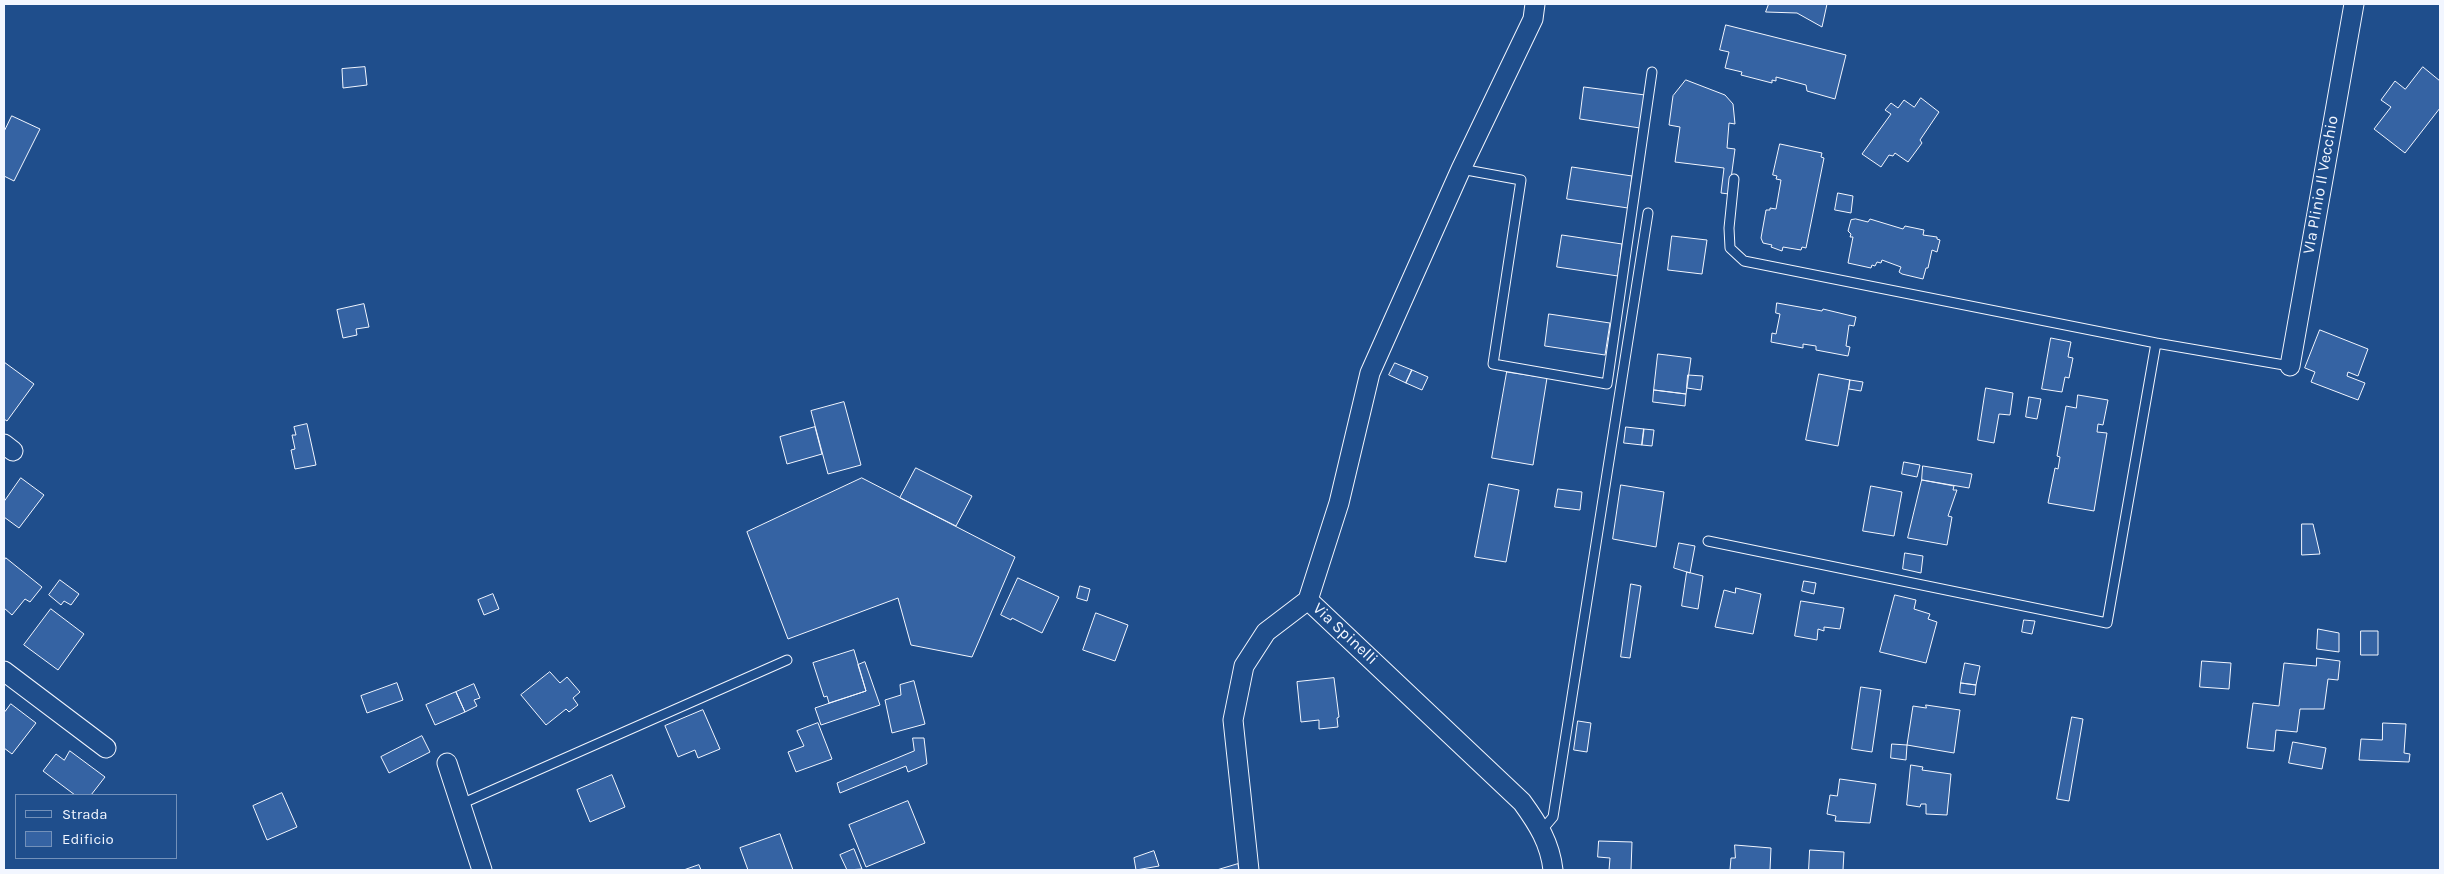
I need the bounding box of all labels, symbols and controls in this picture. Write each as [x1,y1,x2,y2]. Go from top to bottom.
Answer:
street label: VIa Plinio Il Vecchio [2299,114,2343,256]
street label: Via Spinelli [1309,599,1381,669]
legend [15,794,178,859]
text: Strada [62,805,108,823]
text: Edificio [62,830,114,848]

